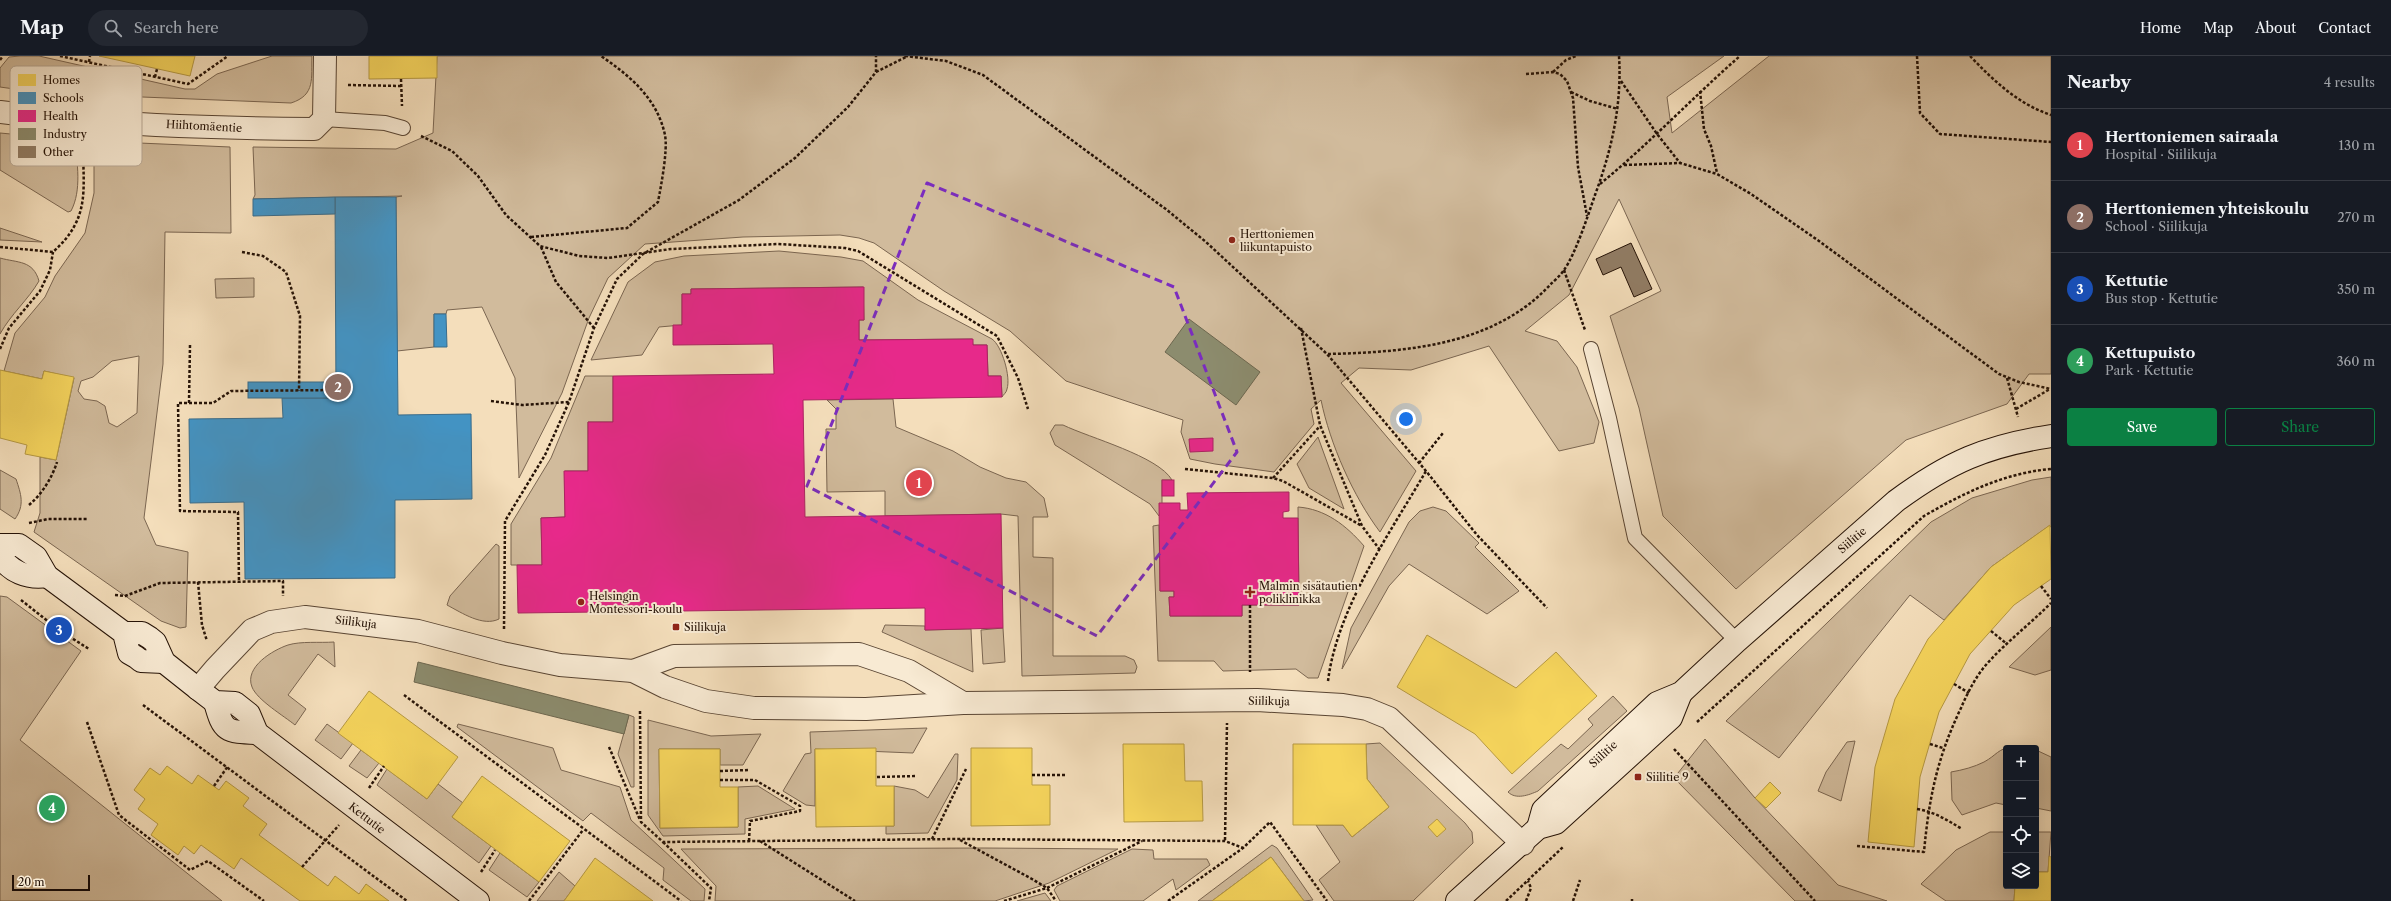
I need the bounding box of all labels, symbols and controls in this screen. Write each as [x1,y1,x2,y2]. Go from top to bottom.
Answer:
search box [88,10,368,46]
text: Map [20,16,64,39]
icon: search [102,17,124,39]
text: Search here [134,18,219,37]
text: Home [2140,19,2181,37]
text: Map [2203,19,2233,37]
text: About [2255,19,2296,37]
text: Contact [2318,19,2371,37]
legend [10,66,142,166]
text: Nearby [2067,72,2131,92]
text: Homes [43,73,80,87]
text: 4 results [2324,74,2375,90]
text: Schools [43,91,84,105]
text: Health [43,109,78,123]
street label: Hiihtomäentie [166,117,242,135]
text: Industry [43,127,88,141]
text: Herttoniemen sairaala [2105,127,2278,146]
text: 1 [2077,137,2083,153]
text: 130 m [2339,137,2375,153]
text: Other [43,145,74,159]
text: Hospital · Siilikuja [2105,146,2217,162]
text: Herttoniemen yhteiskoulu [2105,199,2309,218]
text: 2 [2076,209,2084,225]
text: 270 m [2337,209,2375,225]
text: School · Siilikuja [2105,218,2208,234]
place label: Herttoniemen liikuntapuisto [1240,227,1314,254]
marker: Herttoniemen liikuntapuisto [1227,235,1237,245]
text: Kettutie [2105,271,2168,290]
text: 3 [2076,281,2084,297]
text: 350 m [2337,281,2375,297]
text: Bus stop · Kettutie [2105,290,2218,306]
text: Kettupuisto [2105,343,2195,362]
text: 4 [2076,353,2084,369]
text: 360 m [2336,353,2375,369]
text: Park · Kettutie [2105,362,2194,378]
pin: 2 [325,372,351,402]
button: Save [2067,408,2217,446]
button: Share [2225,408,2375,446]
your location [1396,409,1416,429]
pin: 1 [906,468,932,498]
street label: Siilitie [1835,524,1869,556]
place label: Malmin sisätautien poliklinikka [1259,579,1358,606]
marker: Malmin sisätautien poliklinikka [1244,586,1256,598]
place label: Helsingin Montessori-koulu [589,589,683,616]
marker: Helsingin Montessori-koulu [576,597,586,607]
street label: Siilikuja [334,612,378,632]
pin: 3 [46,615,72,645]
place label: Siilikuja [684,620,726,634]
marker: Siilikuja [671,622,681,632]
street label: Siilikuja [1248,694,1290,708]
street label: Siilitie [1586,738,1620,770]
map controls [2003,745,2039,889]
button: + [2003,745,2039,781]
place label: Siilitie 9 [1646,770,1689,784]
marker: Siilitie 9 [1633,772,1643,782]
button: − [2003,781,2039,817]
pin: 4 [39,793,65,823]
street label: Kettutie [346,799,388,837]
button: locate [2003,817,2039,853]
button: layers [2003,853,2039,889]
scale bar [12,873,90,892]
text: 20 m [18,875,44,889]

